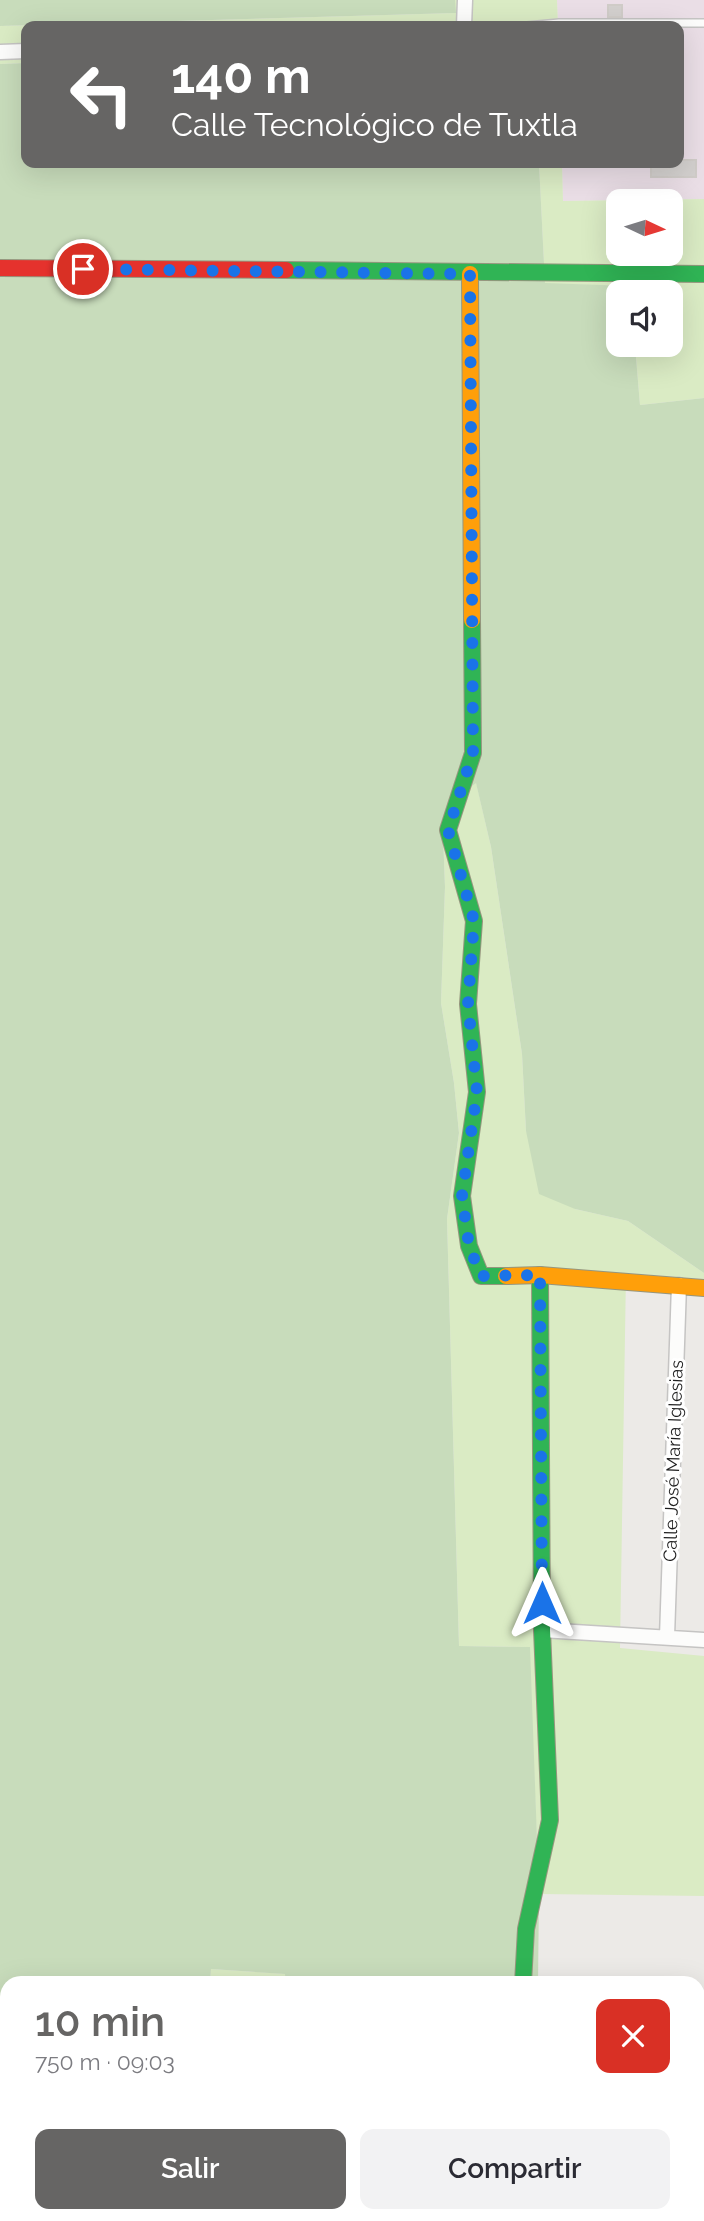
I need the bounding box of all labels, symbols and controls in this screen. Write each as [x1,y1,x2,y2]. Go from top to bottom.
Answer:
text: 140 m [171,47,311,104]
icon: left [56,49,147,140]
text: Calle Tecnológico de Tuxtla [171,106,578,143]
north arrow [606,189,682,266]
map controls [606,189,683,357]
pin [53,239,113,299]
icon: arrive [64,250,102,288]
button: sound [606,280,683,357]
street label: Calle José María Iglesias [659,1359,687,1562]
position arrow [505,1566,579,1640]
text: 10 min [35,1997,165,2046]
button: close [596,1999,670,2073]
text: 750 m · 09:03 [35,2048,175,2075]
button: Salir [35,2129,346,2209]
button: Compartir [360,2129,670,2209]

